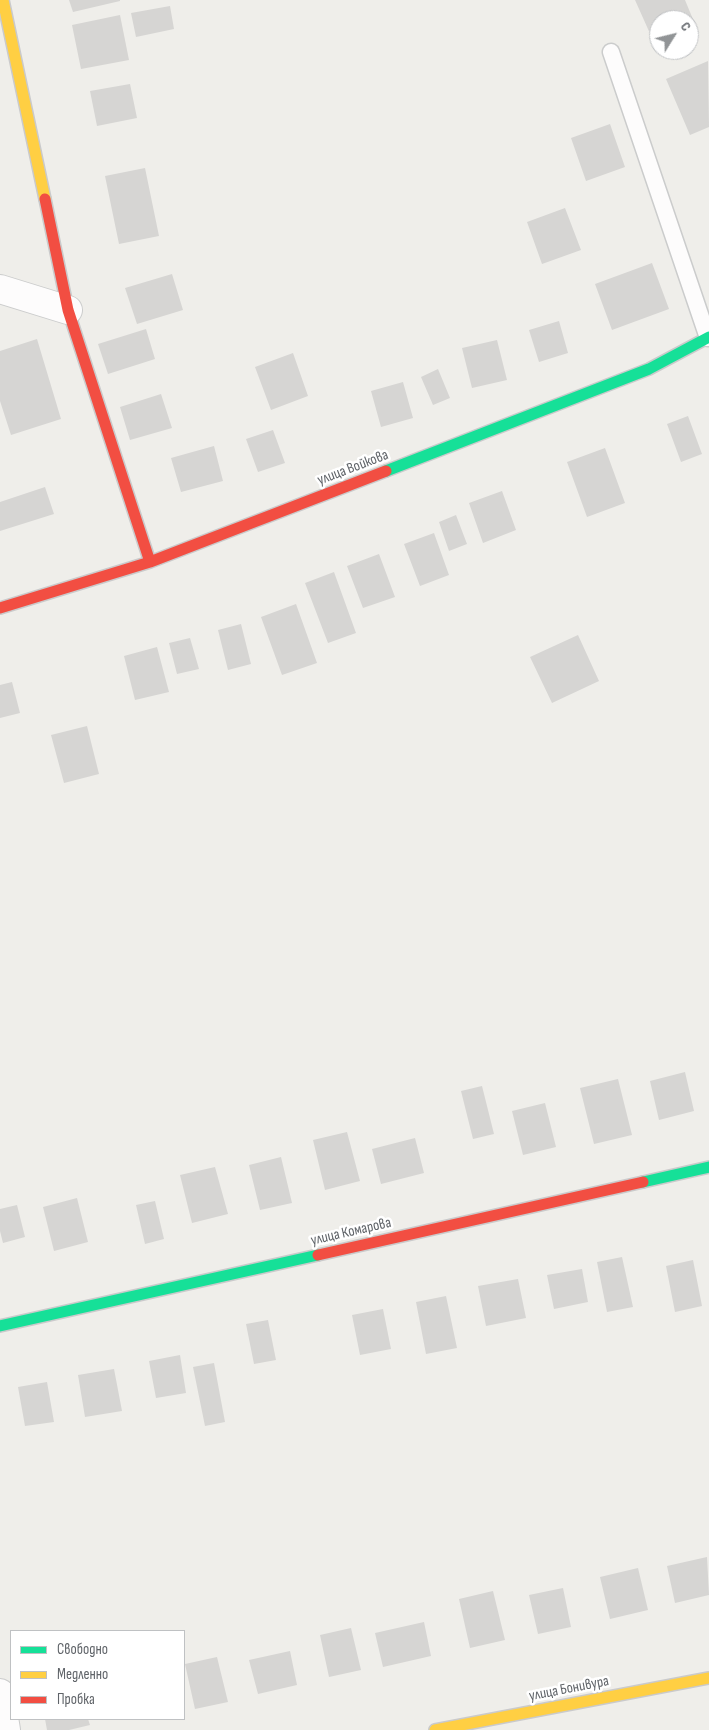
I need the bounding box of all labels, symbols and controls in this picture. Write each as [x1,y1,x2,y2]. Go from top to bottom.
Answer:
north arrow [649,10,699,60]
text: С [677,19,695,34]
street label: улица Войкова [315,446,391,490]
street label: улица Комарова [309,1214,393,1250]
legend [10,1630,185,1720]
text: Свободно [57,1640,108,1659]
text: Медленно [57,1665,108,1684]
street label: улица Бонивура [528,1672,610,1706]
text: Пробка [57,1690,95,1709]

